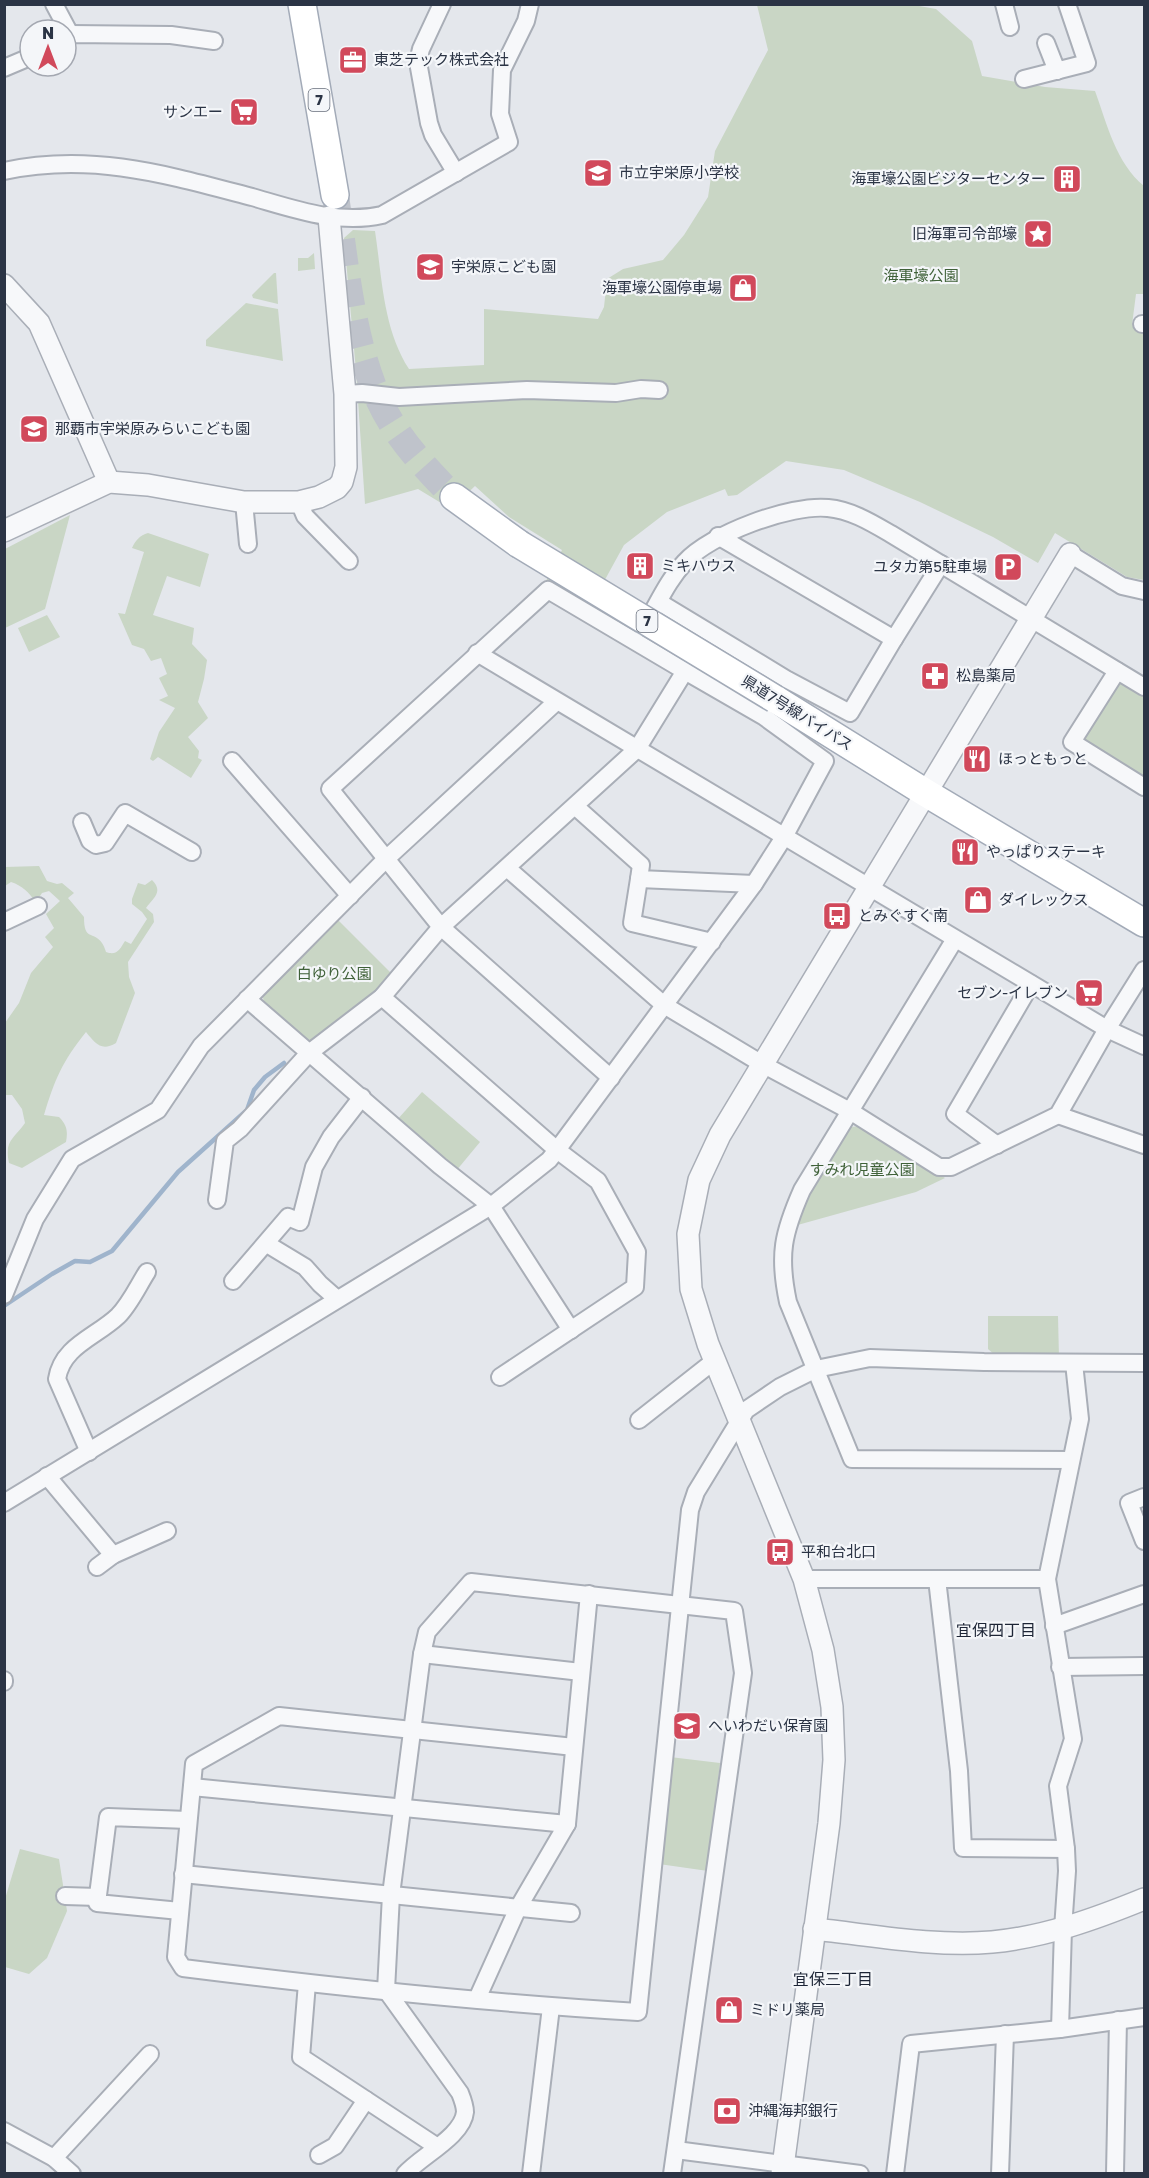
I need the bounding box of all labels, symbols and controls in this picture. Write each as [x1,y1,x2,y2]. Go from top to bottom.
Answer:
north arrow [18,18,78,78]
text: N [42,23,54,43]
office icon: 東芝テック株式会社 [337,44,369,76]
place label: 東芝テック株式会社 [374,50,509,68]
road number: 7 [308,89,330,111]
supermarket icon: サンエー [228,96,260,128]
place label: サンエー [163,102,223,120]
school or university icon: 市立宇栄原小学校 [582,157,614,189]
place label: 市立宇栄原小学校 [619,163,739,181]
building icon: 海軍壕公園ビジターセンター [1051,163,1083,195]
place label: 海軍壕公園ビジターセンター [851,169,1046,187]
place icon: 旧海軍司令部壕 [1022,218,1054,250]
place label: 旧海軍司令部壕 [912,224,1017,242]
school or university icon: 宇栄原こども園 [414,251,446,283]
place label: 宇栄原こども園 [451,257,556,275]
park label: 海軍壕公園 [883,266,959,284]
shop icon: 海軍壕公園停車場 [727,272,759,304]
place label: 海軍壕公園停車場 [602,278,722,296]
school or university icon: 那覇市宇栄原みらいこども園 [18,413,50,445]
place label: 那覇市宇栄原みらいこども園 [55,419,250,437]
building icon: ミキハウス [624,550,656,582]
parking icon: ユタカ第5駐車場 [992,551,1024,583]
place label: ミキハウス [661,556,736,574]
place label: ユタカ第5駐車場 [873,557,987,575]
road number: 7 [636,610,658,632]
pharmacy icon: 松島薬局 [919,660,951,692]
place label: 松島薬局 [956,666,1016,684]
street label: 県道7号線バイパス [739,671,856,754]
restaurant icon: ほっともっと [961,743,993,775]
place label: ほっともっと [998,749,1088,767]
restaurant icon: やっぱりステーキ [949,836,981,868]
place label: やっぱりステーキ [986,842,1106,860]
shop icon: ダイレックス [962,884,994,916]
place label: ダイレックス [999,890,1089,908]
bus stop icon: とみぐすく南 [821,900,853,932]
place label: とみぐすく南 [858,906,948,924]
park label: 白ゆり公園 [296,964,372,982]
supermarket icon: セブン-イレブン [1073,977,1105,1009]
place label: セブン-イレブン [957,983,1068,1001]
park label: すみれ児童公園 [809,1160,915,1178]
bus stop icon: 平和台北口 [764,1536,796,1568]
place label: 平和台北口 [801,1542,876,1560]
district label: 宜保四丁目 [956,1620,1036,1640]
school or university icon: へいわだい保育園 [671,1710,703,1742]
place label: へいわだい保育園 [708,1716,828,1734]
district label: 宜保三丁目 [793,1969,873,1989]
shop icon: ミドリ薬局 [713,1994,745,2026]
place label: ミドリ薬局 [750,2000,825,2018]
bank icon: 沖縄海邦銀行 [711,2095,743,2127]
place label: 沖縄海邦銀行 [748,2101,838,2119]

